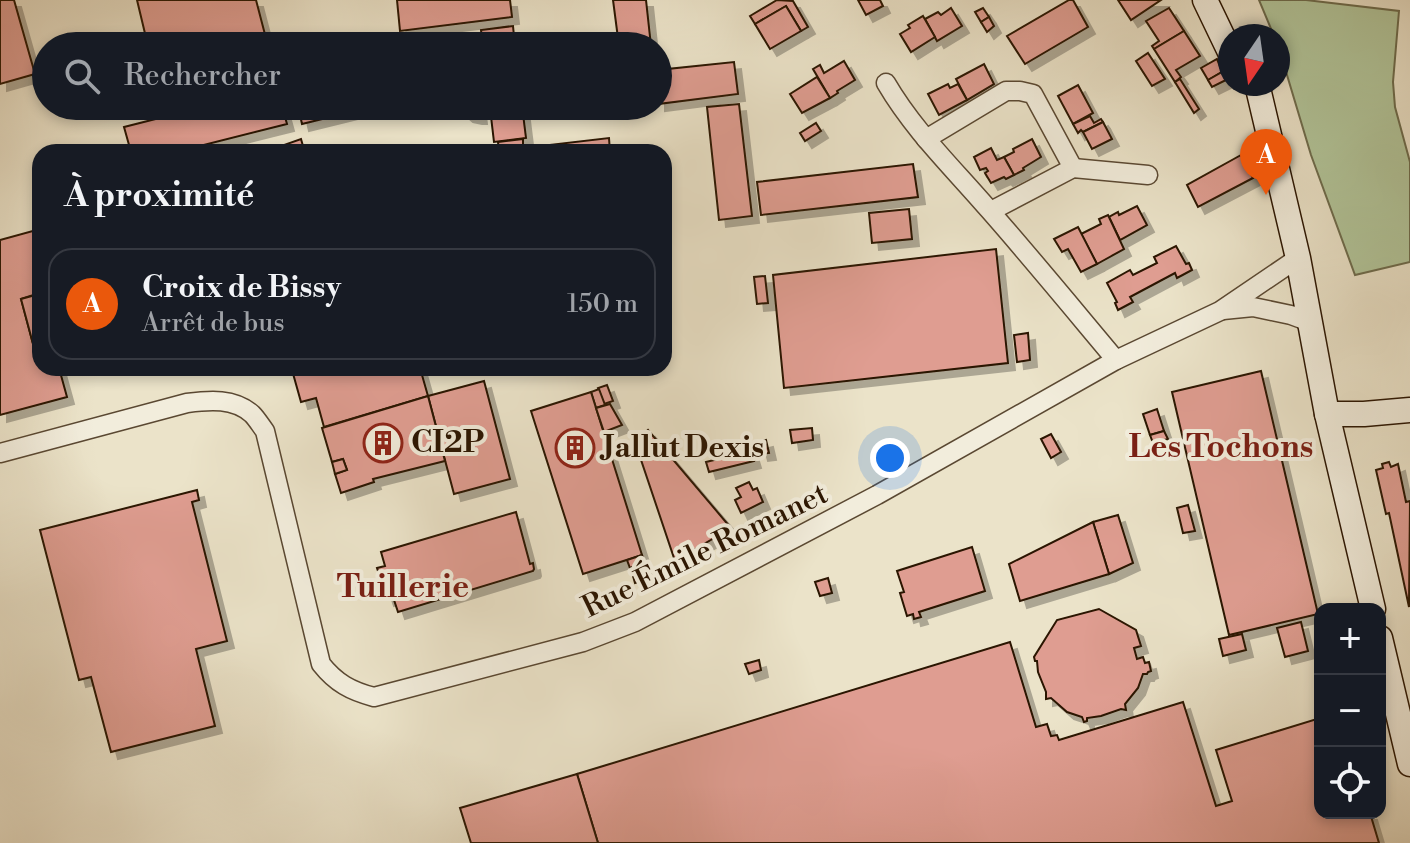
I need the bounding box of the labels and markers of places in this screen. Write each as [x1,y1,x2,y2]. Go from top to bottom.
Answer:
pin: A [1240,129,1292,195]
building icon: CI2P [362,422,404,464]
place label: CI2P [411,424,484,462]
building icon: Jallut Dexis [554,427,596,469]
place label: Jallut Dexis [599,429,764,467]

